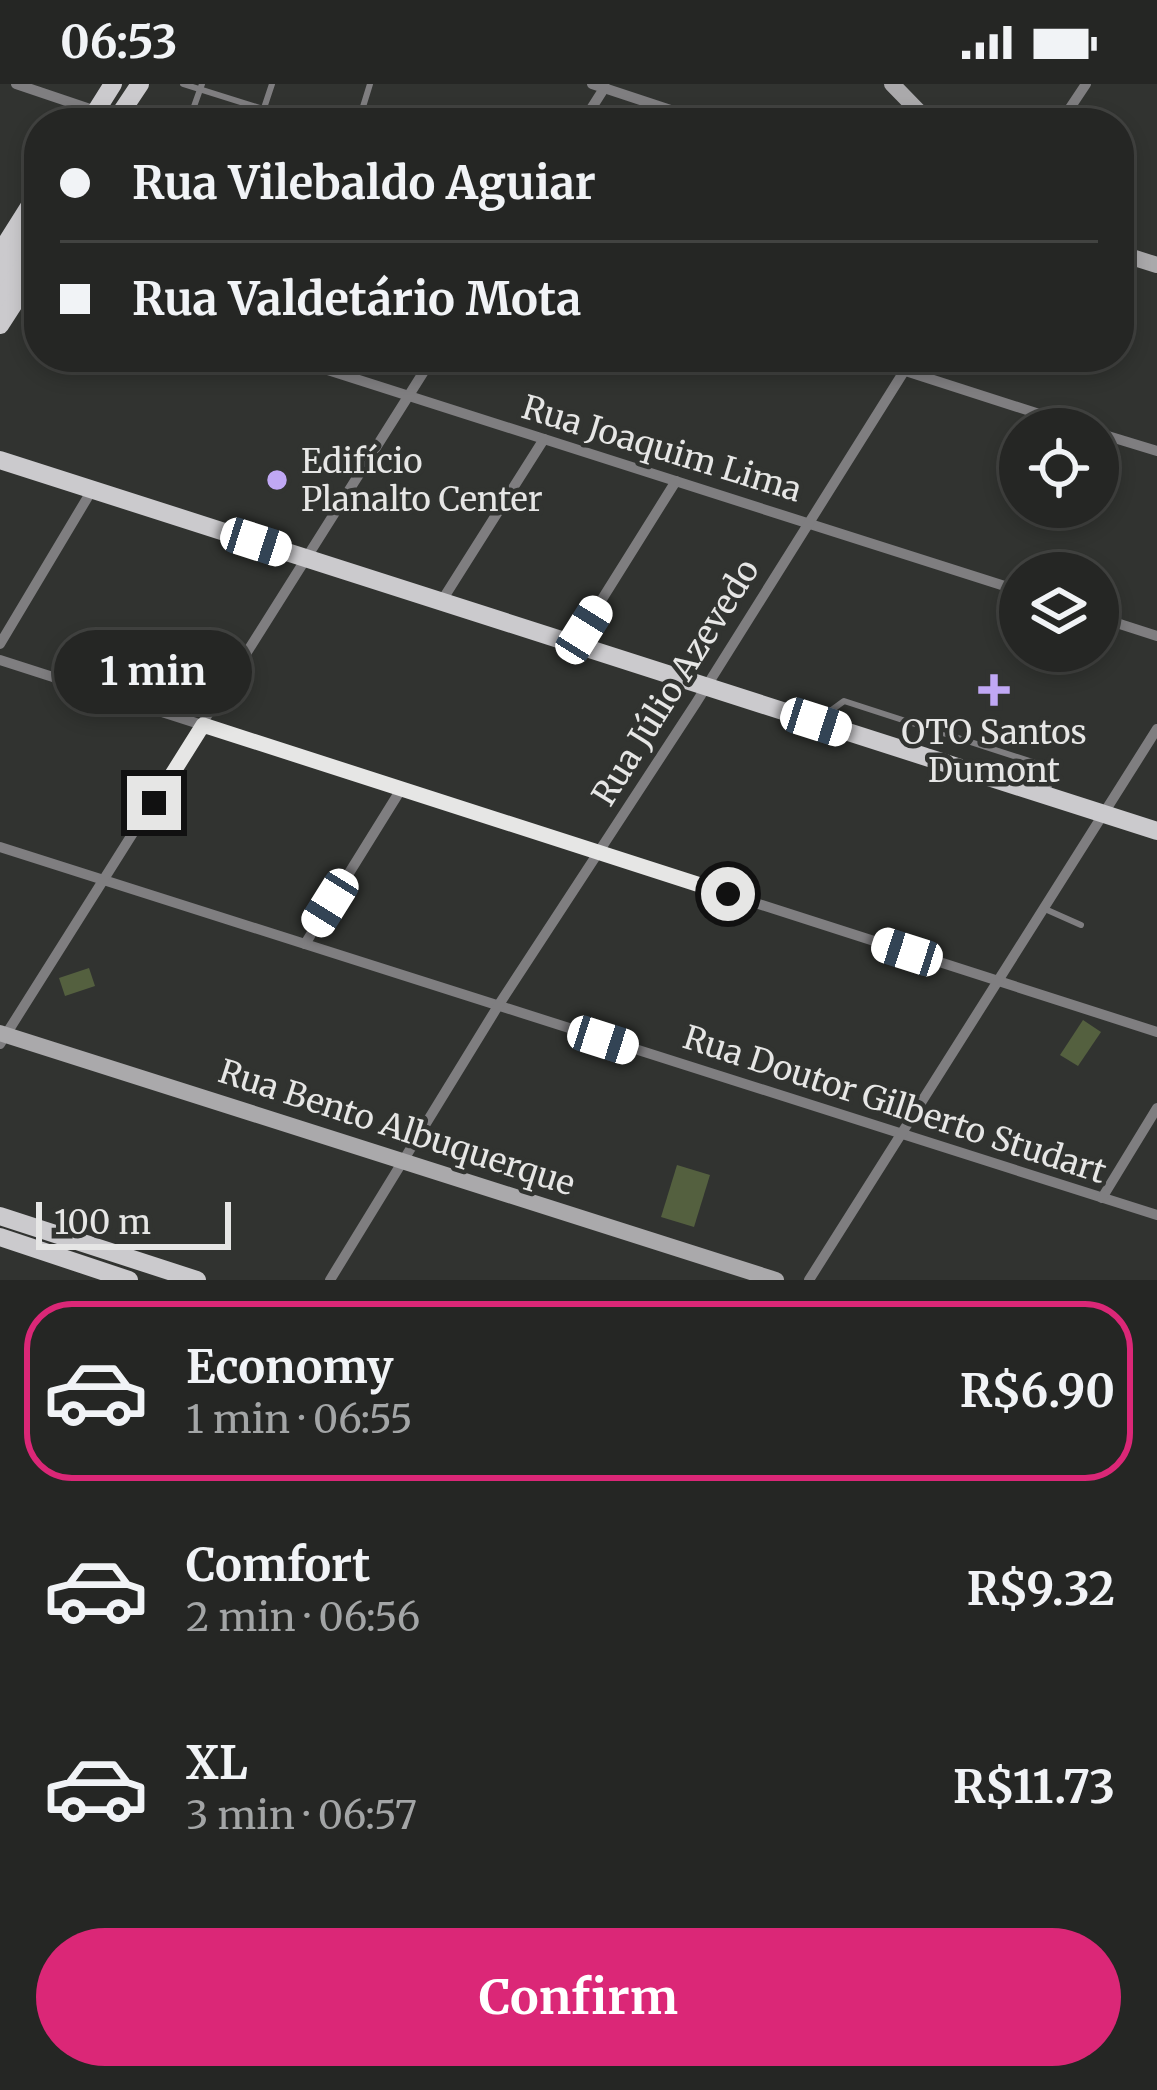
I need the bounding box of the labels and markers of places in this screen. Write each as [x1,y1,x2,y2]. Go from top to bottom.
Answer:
place label: Edifício Planalto Center [301,441,543,520]
marker: Edifício Planalto Center [264,467,290,493]
marker: OTO Santos Dumont [978,674,1010,706]
place label: OTO Santos Dumont [901,712,1087,791]

